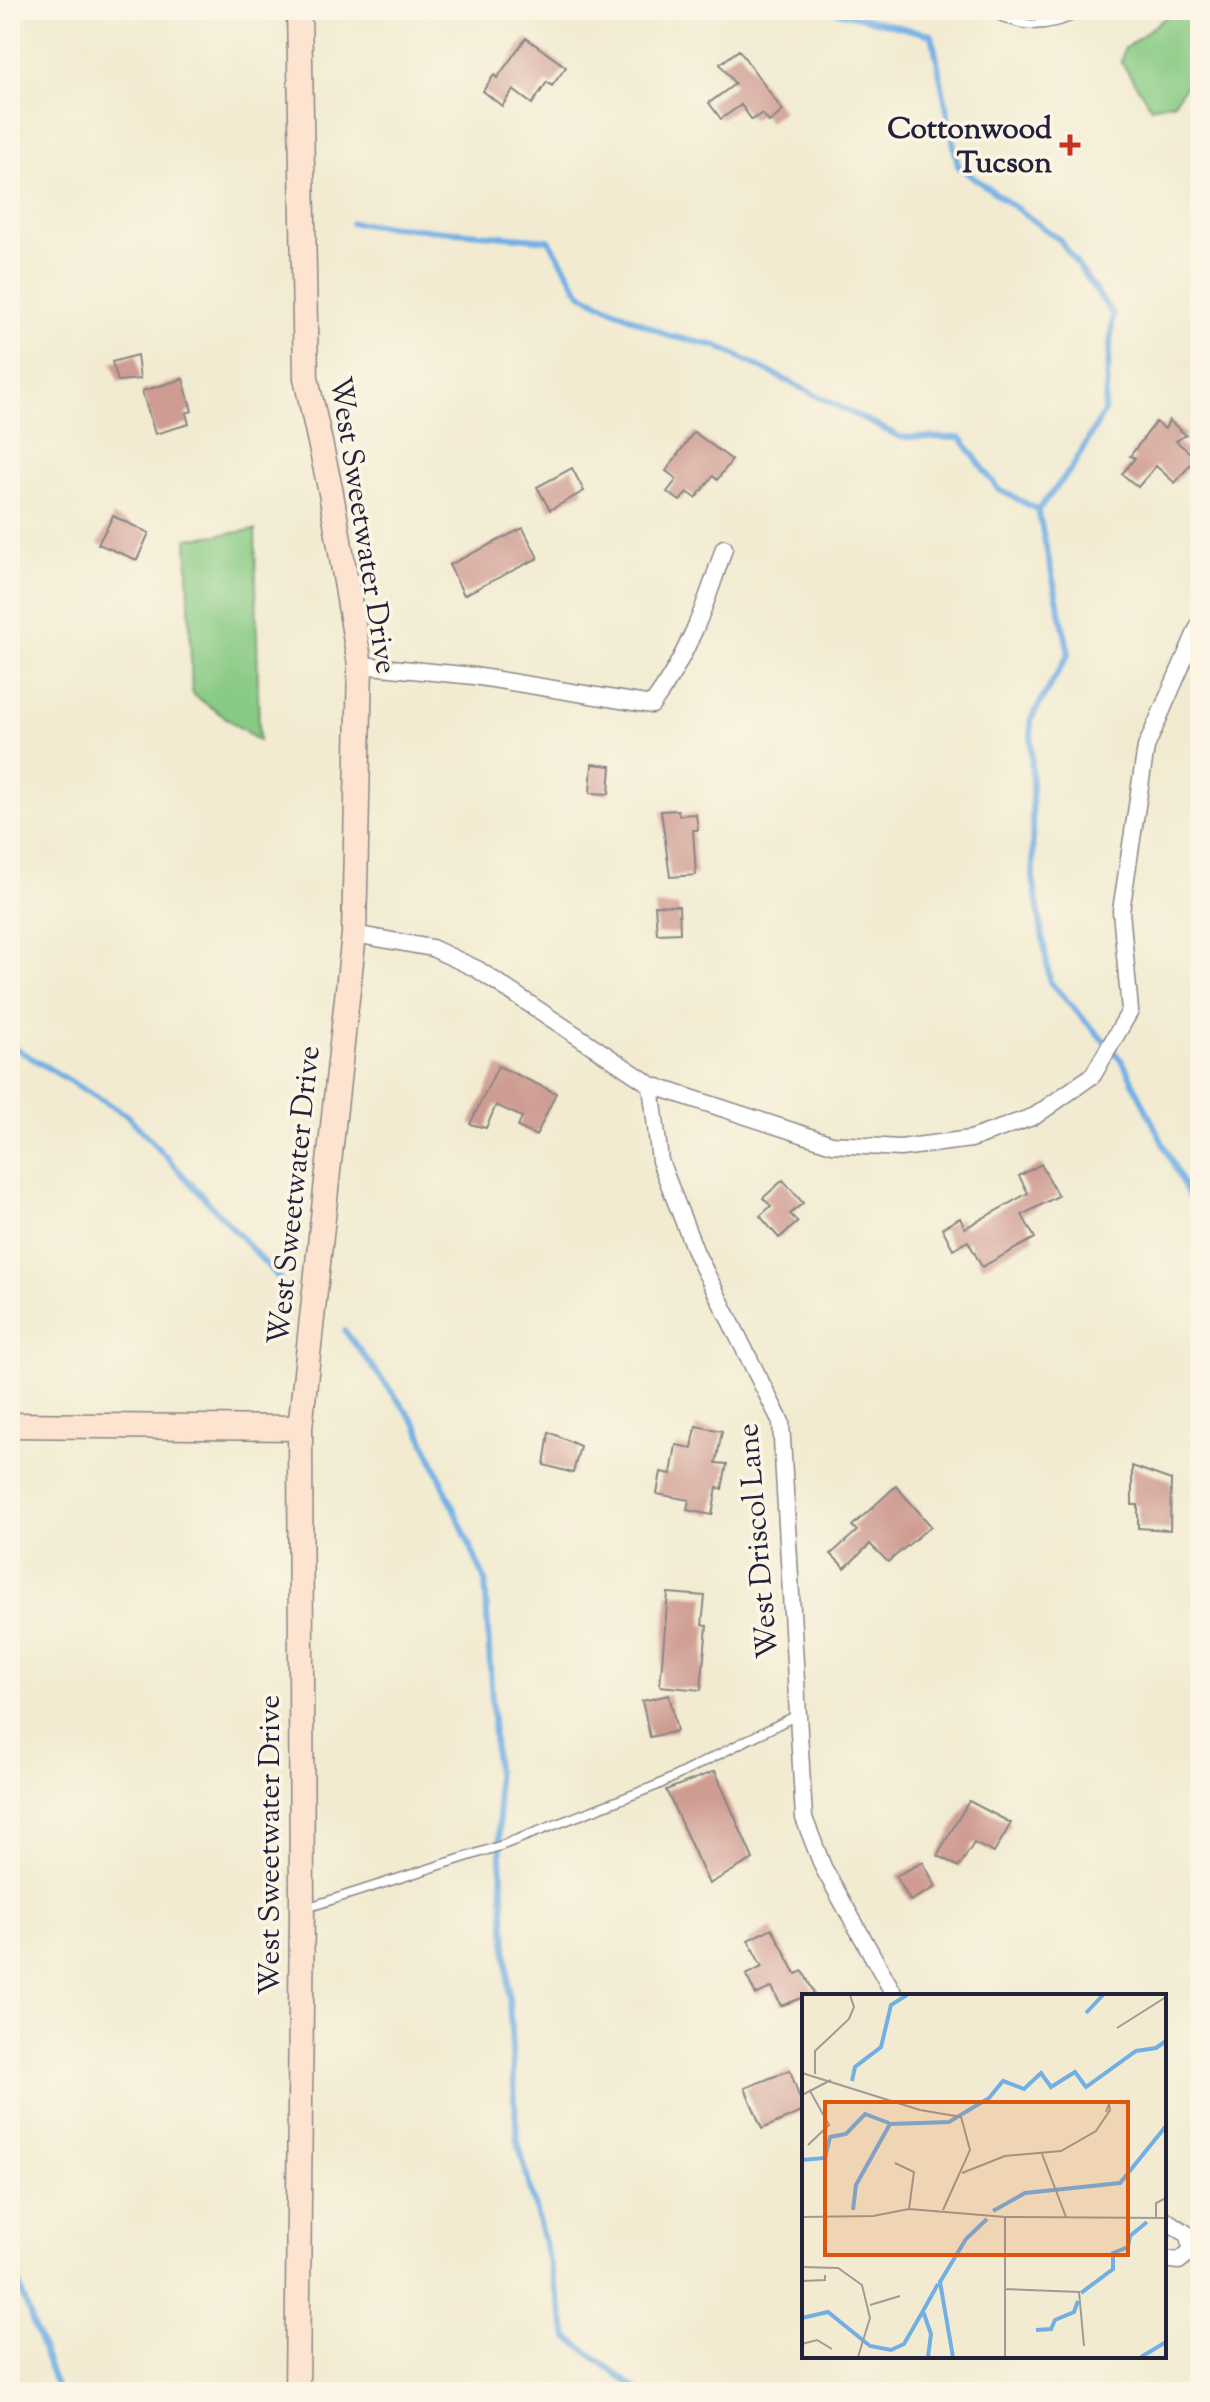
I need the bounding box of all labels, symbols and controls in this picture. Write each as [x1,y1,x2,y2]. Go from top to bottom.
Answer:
place label: Cottonwood Tucson [887,109,1052,186]
marker: Cottonwood Tucson [1059,134,1081,156]
street label: West Sweetwater Drive [317,374,406,677]
street label: West Sweetwater Drive [258,1044,333,1347]
street label: West Driscol Lane [728,1421,791,1660]
street label: West Sweetwater Drive [250,1695,293,1995]
inset map [802,1994,1166,2358]

